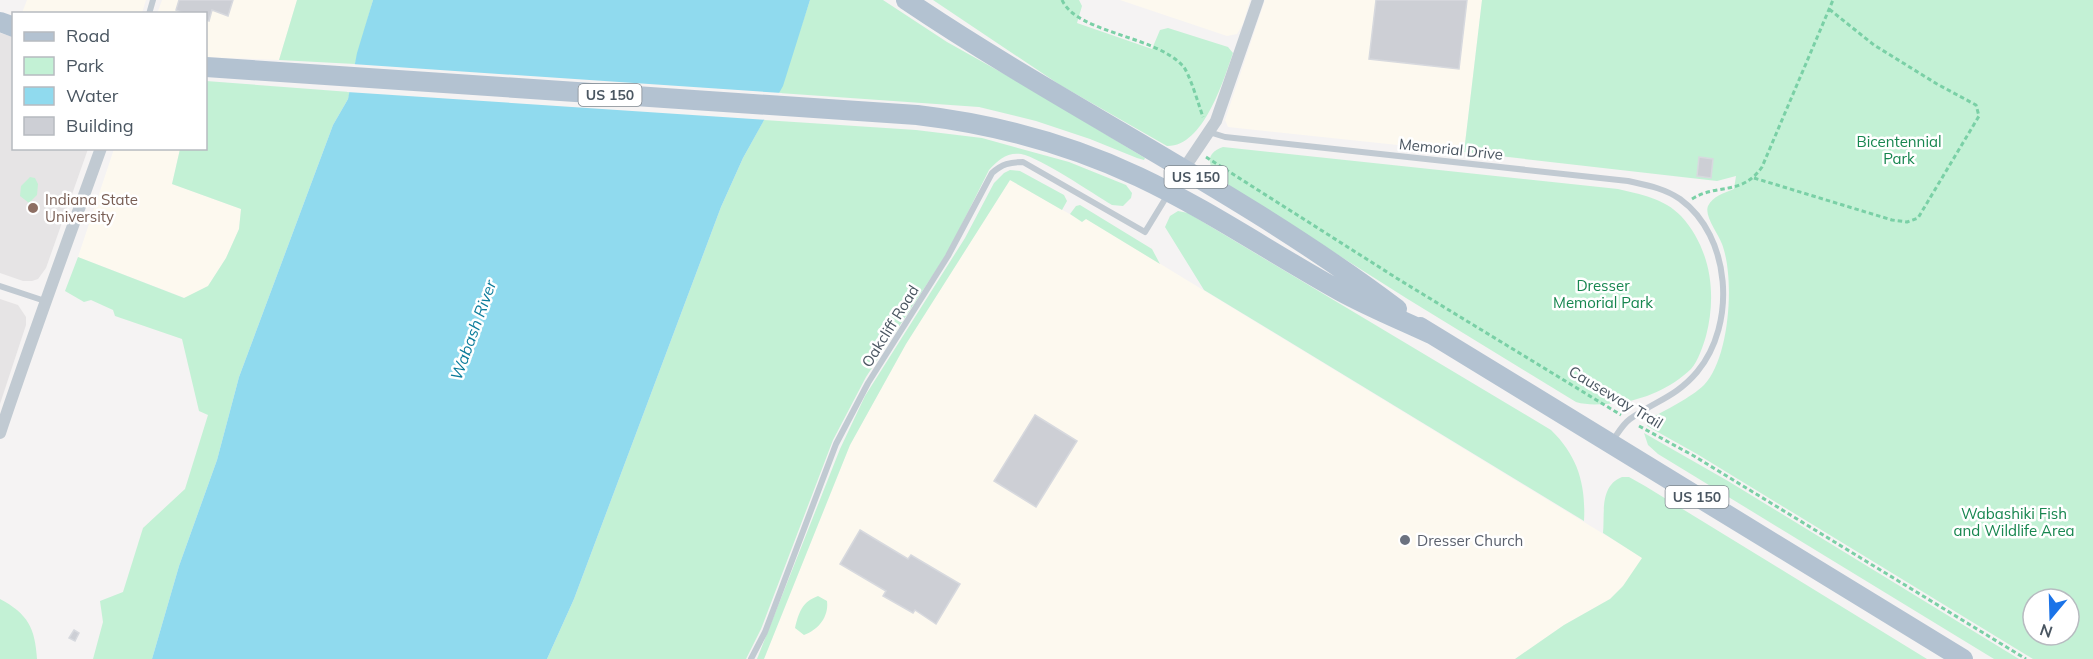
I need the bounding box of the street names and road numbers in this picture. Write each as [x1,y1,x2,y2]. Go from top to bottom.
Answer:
road number: US 150 [578,84,642,106]
street label: Memorial Drive [1398,134,1504,164]
road number: US 150 [1164,166,1228,188]
street label: Oakcliff Road [857,281,923,371]
street label: Causeway Trail [1566,361,1666,433]
road number: US 150 [1666,486,1728,508]

